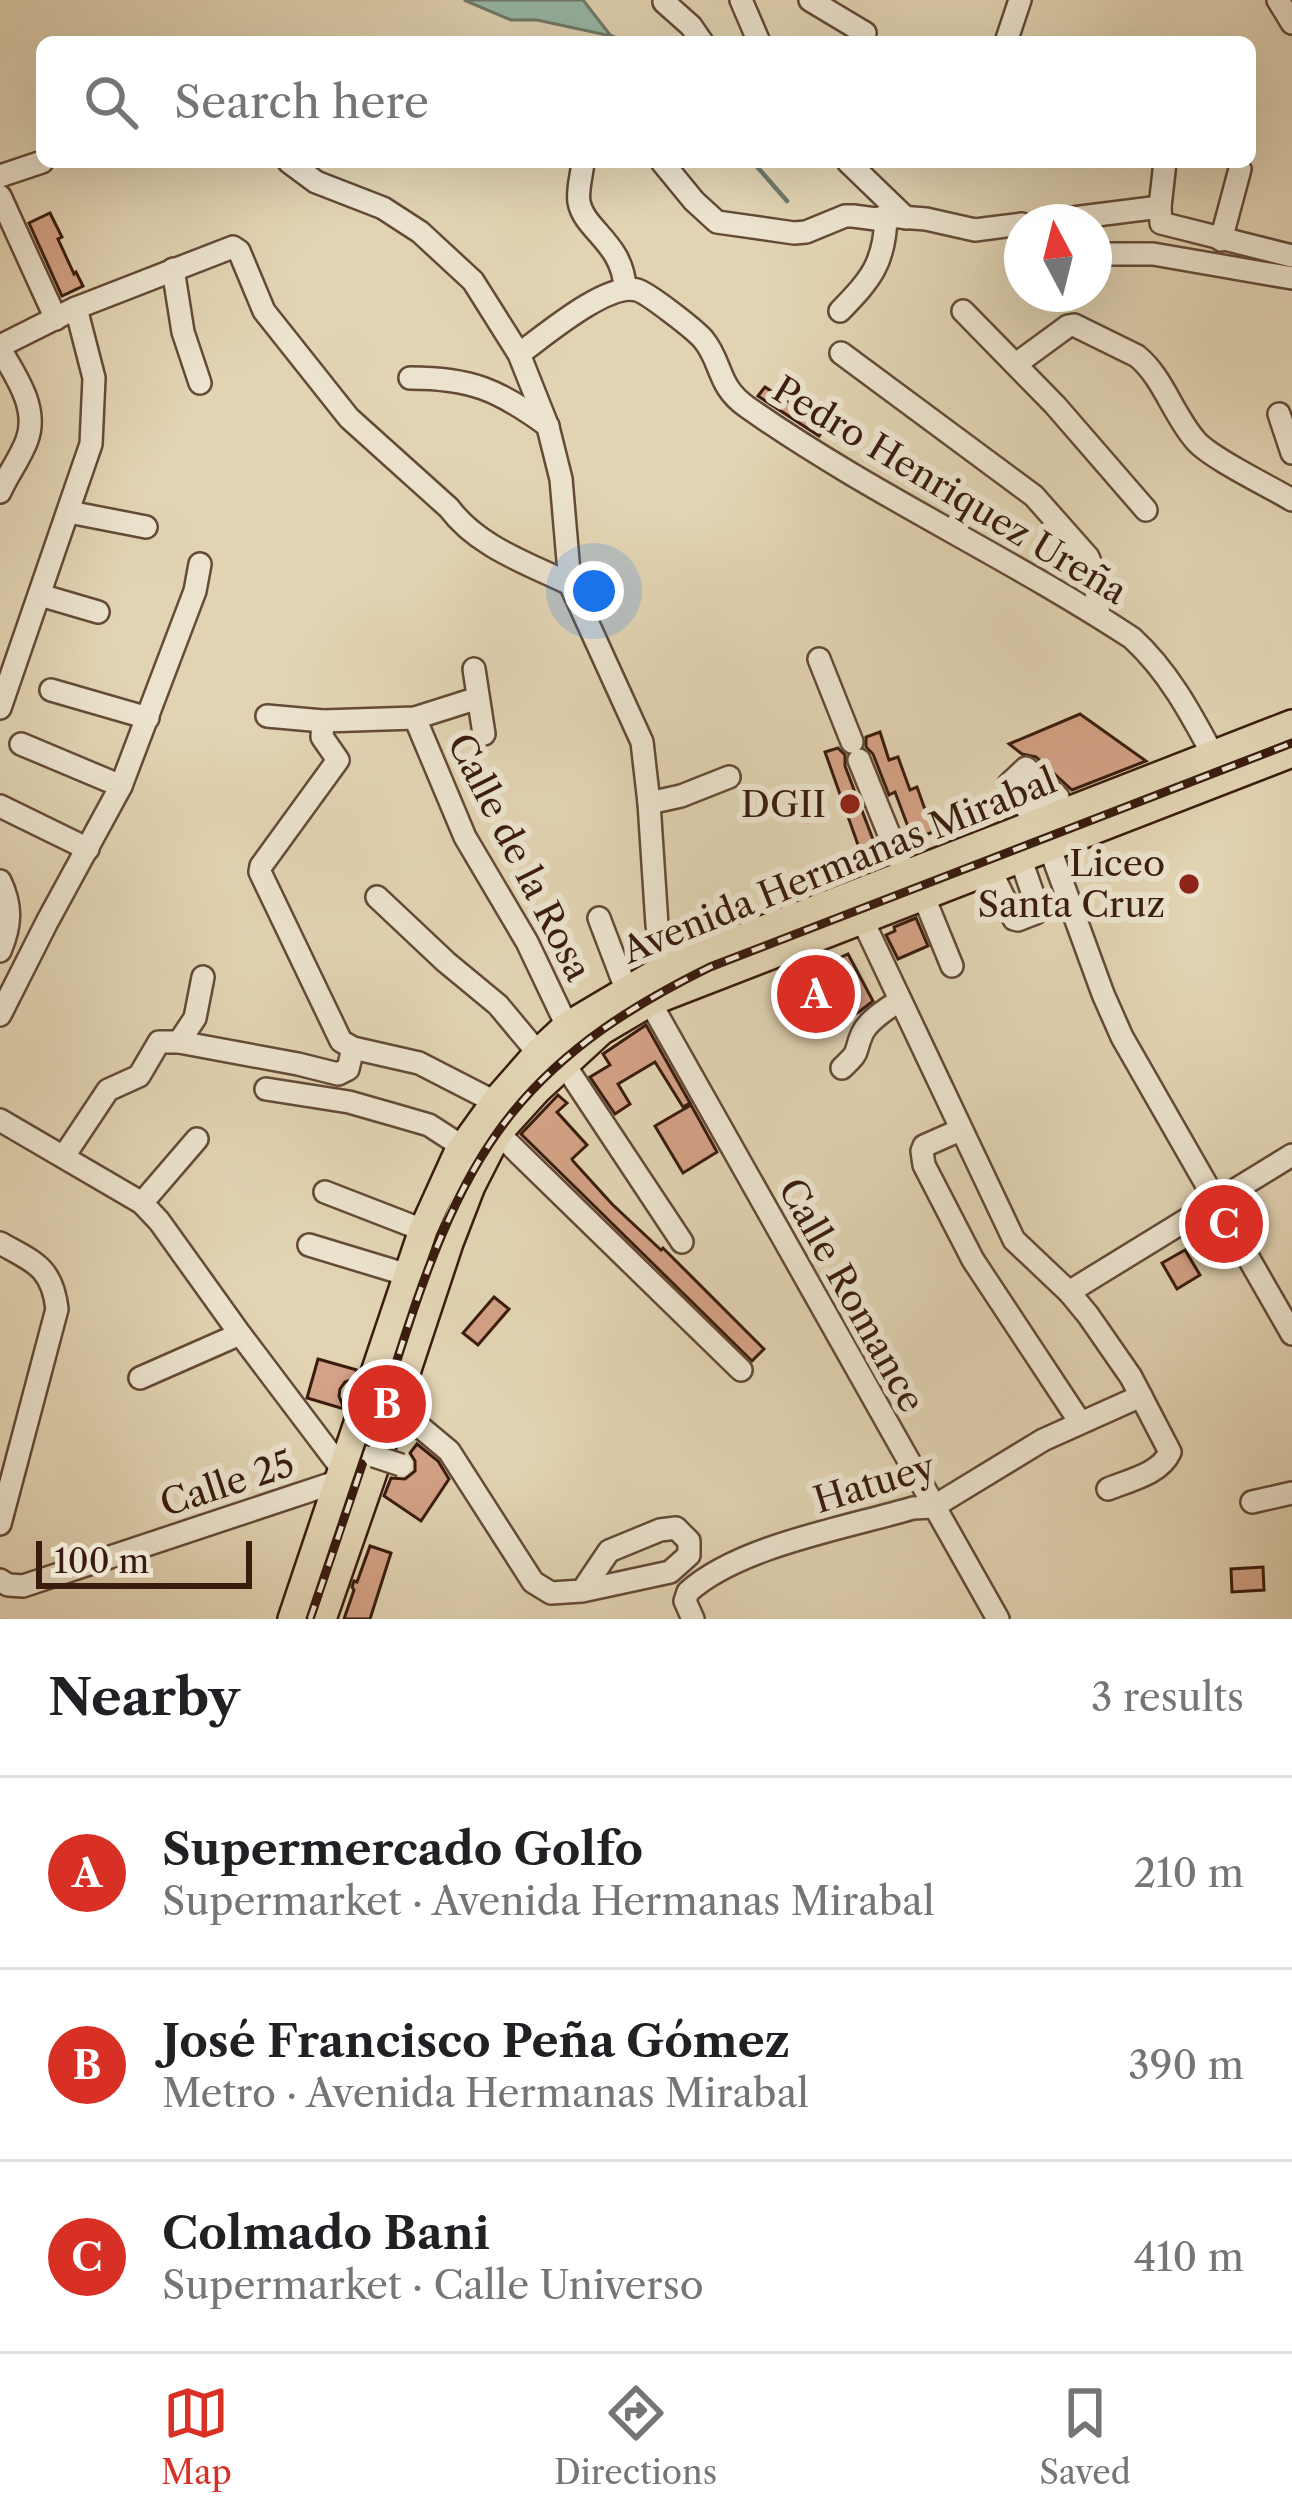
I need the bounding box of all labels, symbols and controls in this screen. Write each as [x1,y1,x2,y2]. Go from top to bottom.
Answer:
search box [36,36,1256,168]
icon: search [78,69,144,135]
text: Search here [174,74,429,130]
north arrow [1004,204,1112,312]
street label: Pedro Henriquez Ureña [765,367,1135,613]
your location [564,561,624,621]
street label: Calle de la Rosa [439,726,601,988]
street label: Avenida Hermanas Mirabal [615,758,1062,973]
place label: DGII [741,782,826,826]
marker: DGII [837,791,863,817]
place label: Liceo Santa Cruz [978,841,1165,926]
marker: Liceo Santa Cruz [1176,871,1202,897]
pin: A [777,949,855,1039]
street label: Calle Romance [770,1171,934,1419]
pin: C [1185,1179,1263,1269]
pin: B [348,1359,426,1449]
street label: Calle 25 [155,1441,299,1525]
street label: Hatuey [808,1444,941,1522]
scale bar [36,1535,252,1588]
text: 100 m [54,1541,149,1582]
text: Nearby [48,1666,240,1728]
text: 3 results [1091,1673,1244,1721]
text: Supermercado Golfo [162,1821,643,1877]
text: A [72,1849,102,1897]
text: 210 m [1134,1849,1244,1897]
text: Supermarket · Avenida Hermanas Mirabal [162,1877,934,1925]
text: José Francisco Peña Gómez [162,2013,790,2069]
text: B [73,2041,102,2089]
text: 390 m [1128,2041,1244,2089]
text: Metro · Avenida Hermanas Mirabal [162,2069,809,2117]
text: Colmado Bani [162,2205,490,2261]
text: C [71,2233,103,2281]
text: 410 m [1134,2233,1244,2281]
text: Supermarket · Calle Universo [162,2261,704,2309]
tab: Map [161,2380,232,2493]
tab: Directions [554,2380,717,2493]
tab: Saved [1039,2380,1131,2493]

